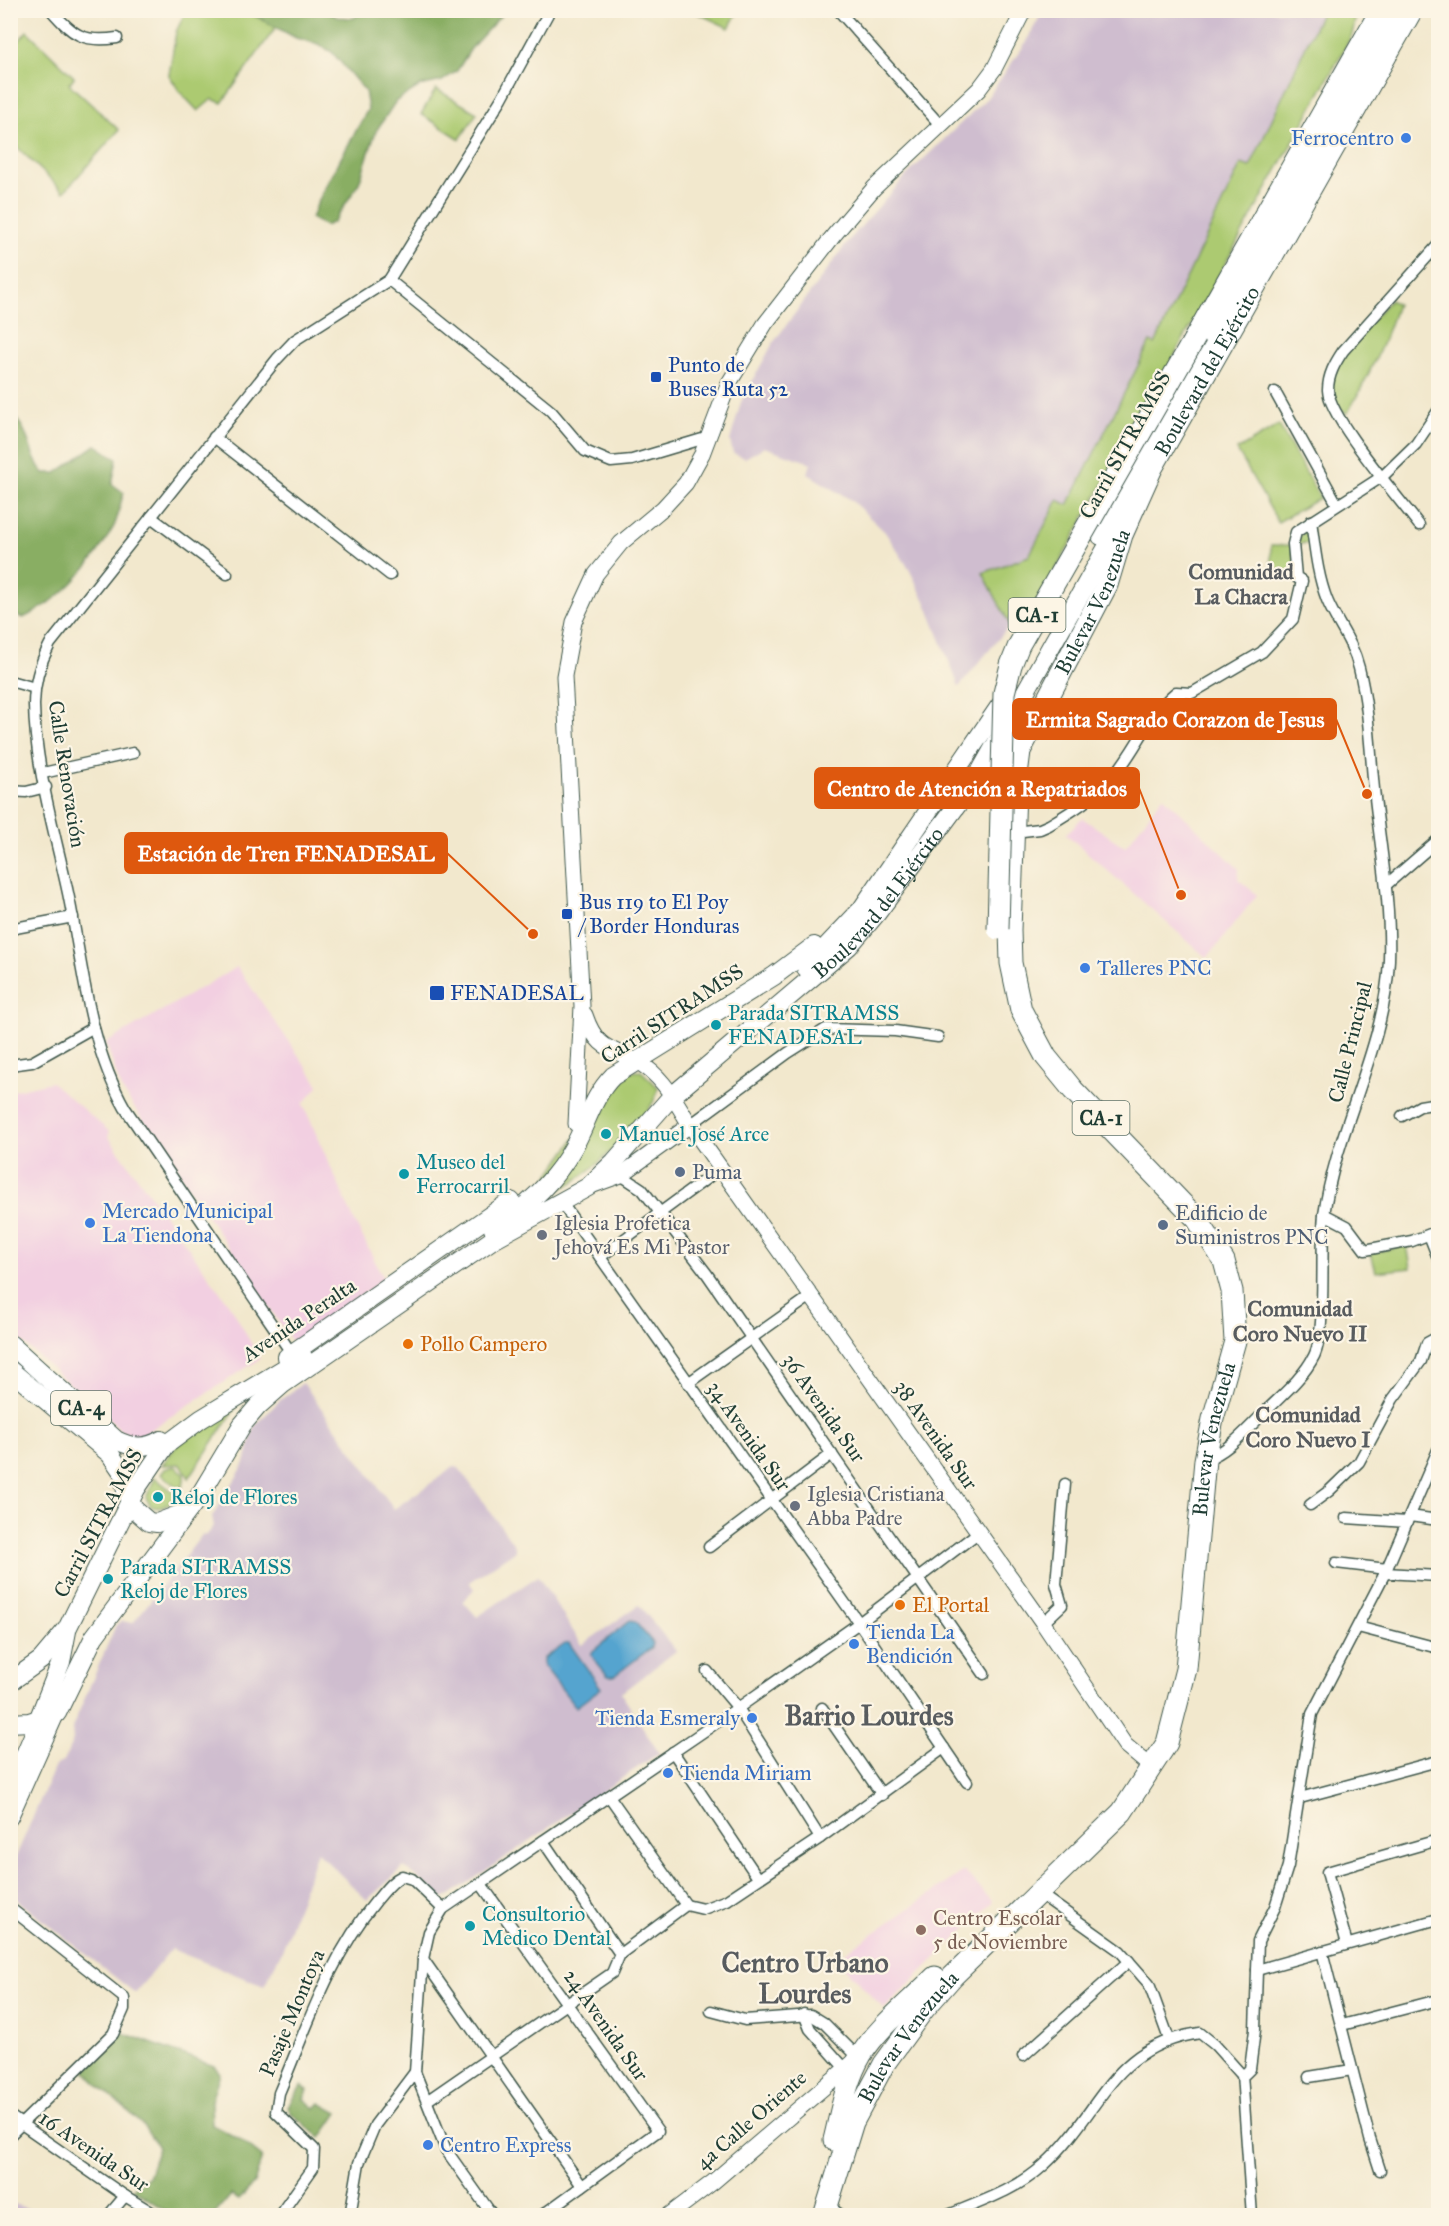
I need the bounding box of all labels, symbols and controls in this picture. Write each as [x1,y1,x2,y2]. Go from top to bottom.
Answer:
place label: Ferrocentro [1291,125,1394,151]
marker: Ferrocentro [1399,131,1413,145]
street label: Boulevard del Ejército [1149,281,1266,460]
place label: Punto de Buses Ruta 52 [668,352,789,402]
street label: Carril SITRAMSS [1074,366,1176,524]
marker: Punto de Buses Ruta 52 [649,370,663,384]
street label: Bulevar Venezuela [1049,525,1136,679]
district label: Comunidad La Chacra [1188,558,1295,610]
road number: CA-1 [1008,598,1066,632]
street label: Calle Renovación [43,699,91,849]
callout: Ermita Sagrado Corazon de Jesus [1013,699,1336,739]
text: Ermita Sagrado Corazon de Jesus [1025,706,1325,734]
callout: Centro de Atención a Repatriados [815,768,1139,808]
text: Centro de Atención a Repatriados [827,775,1127,802]
street label: Boulevard del Ejército [807,822,949,984]
callout: Estación de Tren FENADESAL [125,833,447,873]
text: Estación de Tren FENADESAL [137,840,435,867]
place label: Bus 119 to El Poy / Border Honduras [577,889,739,939]
marker: Bus 119 to El Poy / Border Honduras [560,907,574,921]
place label: Talleres PNC [1097,955,1212,981]
street label: Carril SITRAMSS [596,958,748,1070]
marker: Talleres PNC [1078,961,1092,975]
street label: Calle Principal [1322,978,1378,1105]
place label: FENADESAL [450,980,584,1006]
marker: FENADESAL [428,984,446,1002]
place label: Parada SITRAMSS FENADESAL [728,1000,899,1050]
marker: Parada SITRAMSS FENADESAL [709,1018,723,1032]
road number: CA-1 [1072,1101,1130,1135]
place label: Manuel José Arce [618,1121,769,1147]
marker: Manuel José Arce [599,1127,613,1141]
place label: Museo del Ferrocarril [416,1149,510,1199]
place label: Puma [692,1159,742,1185]
marker: Puma [673,1165,687,1179]
marker: Museo del Ferrocarril [397,1167,411,1181]
place label: Mercado Municipal La Tiendona [102,1198,273,1248]
place label: Edificio de Suministros PNC [1175,1200,1329,1250]
place label: Iglesia Profetica Jehová Es Mi Pastor [552,1210,730,1260]
marker: Mercado Municipal La Tiendona [83,1216,97,1230]
marker: Edificio de Suministros PNC [1156,1218,1170,1232]
marker: Iglesia Profetica Jehová Es Mi Pastor [535,1228,549,1242]
street label: Avenida Peralta [236,1272,361,1368]
district label: Comunidad Coro Nuevo II [1233,1295,1368,1347]
place label: Pollo Campero [420,1331,548,1357]
marker: Pollo Campero [401,1337,415,1351]
street label: 36 Avenida Sur [777,1348,871,1468]
street label: Bulevar Venezuela [1187,1359,1241,1518]
street label: 38 Avenida Sur [889,1375,983,1495]
street label: 34 Avenida Sur [701,1376,797,1496]
road number: CA-4 [51,1391,111,1425]
district label: Comunidad Coro Nuevo I [1245,1401,1371,1453]
street label: Carril SITRAMSS [48,1444,148,1602]
place label: Iglesia Cristiana Abba Padre [806,1481,945,1531]
place label: Reloj de Flores [170,1484,297,1510]
marker: Reloj de Flores [151,1490,165,1504]
marker: Iglesia Cristiana Abba Padre [788,1499,802,1513]
place label: Parada SITRAMSS Reloj de Flores [120,1554,291,1604]
marker: Parada SITRAMSS Reloj de Flores [101,1572,115,1586]
place label: El Portal [912,1592,990,1618]
marker: El Portal [893,1598,907,1612]
place label: Tienda La Bendición [866,1619,955,1669]
marker: Tienda La Bendición [847,1637,861,1651]
district label: Barrio Lourdes [784,1699,954,1732]
place label: Tienda Esmeraly [595,1705,741,1731]
marker: Tienda Esmeraly [745,1711,759,1725]
place label: Tienda Miriam [680,1760,812,1786]
marker: Tienda Miriam [661,1766,675,1780]
place label: Consultorio Medico Dental [482,1901,611,1951]
place label: Centro Escolar 5 de Noviembre [933,1905,1068,1955]
marker: Consultorio Medico Dental [463,1919,477,1933]
marker: Centro Escolar 5 de Noviembre [914,1923,928,1937]
street label: Pasaje Montoya [254,1945,330,2080]
district label: Centro Urbano Lourdes [721,1946,889,2010]
street label: 24 Avenida Sur [558,1964,654,2086]
street label: Bulevar Venezuela [852,1966,964,2108]
street label: 4a Calle Oriente [690,2065,812,2175]
street label: 16 Avenida Sur [34,2105,154,2197]
place label: Centro Express [440,2132,571,2158]
marker: Centro Express [421,2138,435,2152]

